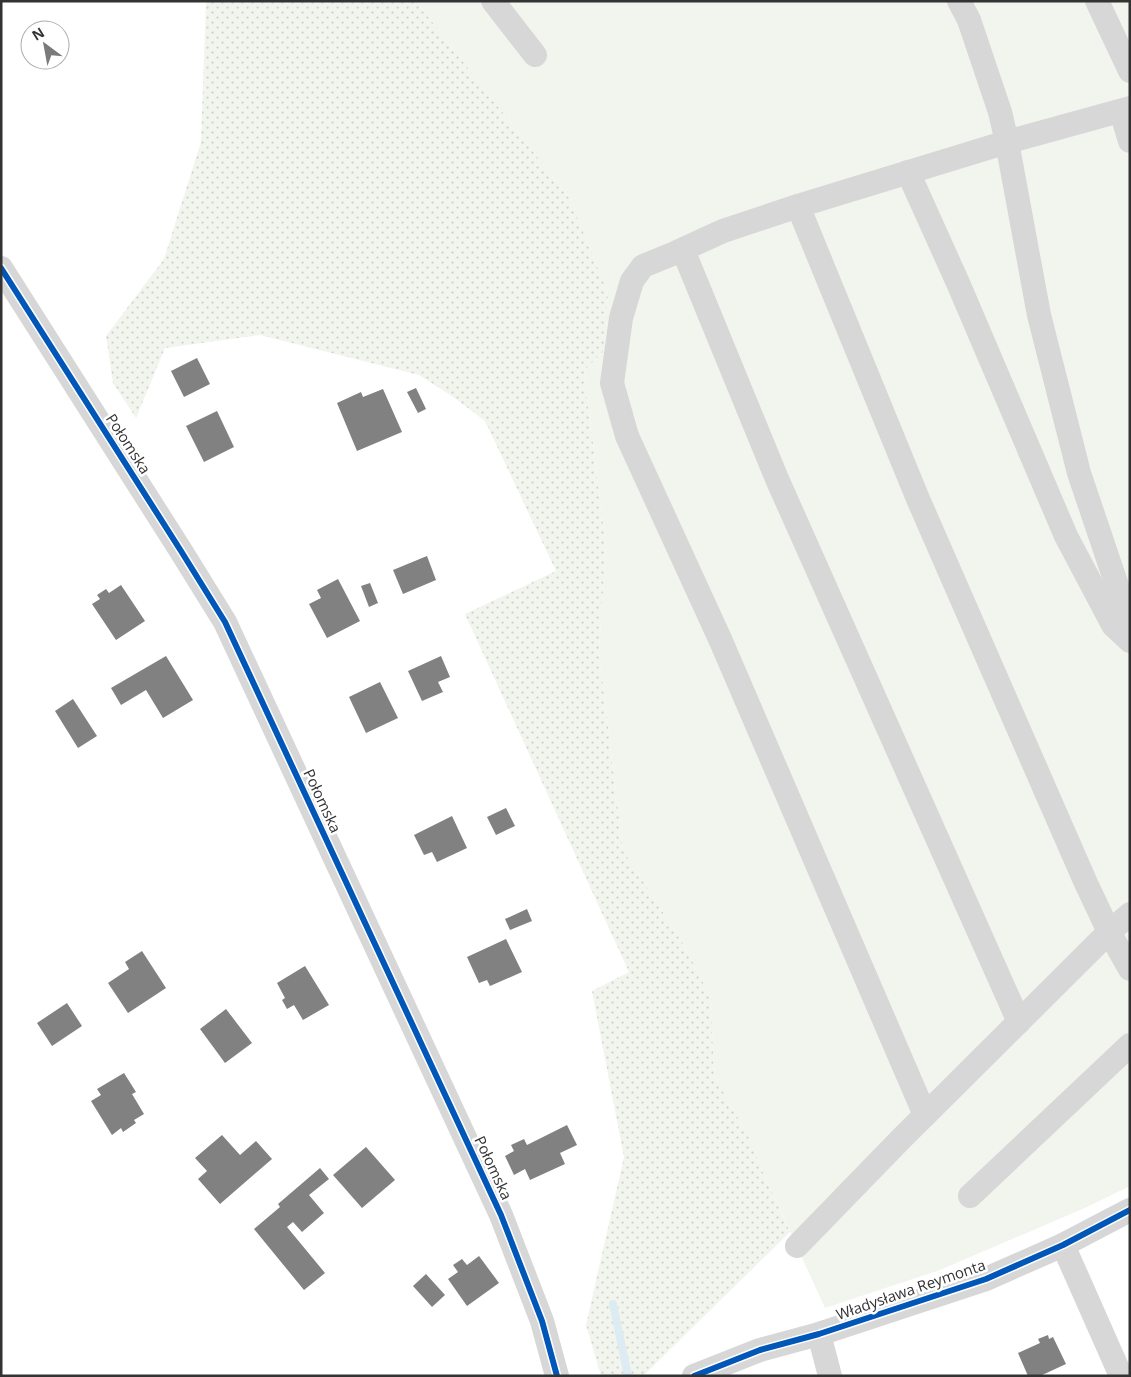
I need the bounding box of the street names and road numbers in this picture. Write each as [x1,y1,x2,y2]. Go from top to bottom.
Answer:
street label: Połomska [102,409,156,477]
street label: Połomska [299,765,346,836]
street label: Połomska [470,1132,517,1203]
street label: Władysława Reymonta [833,1254,988,1324]

